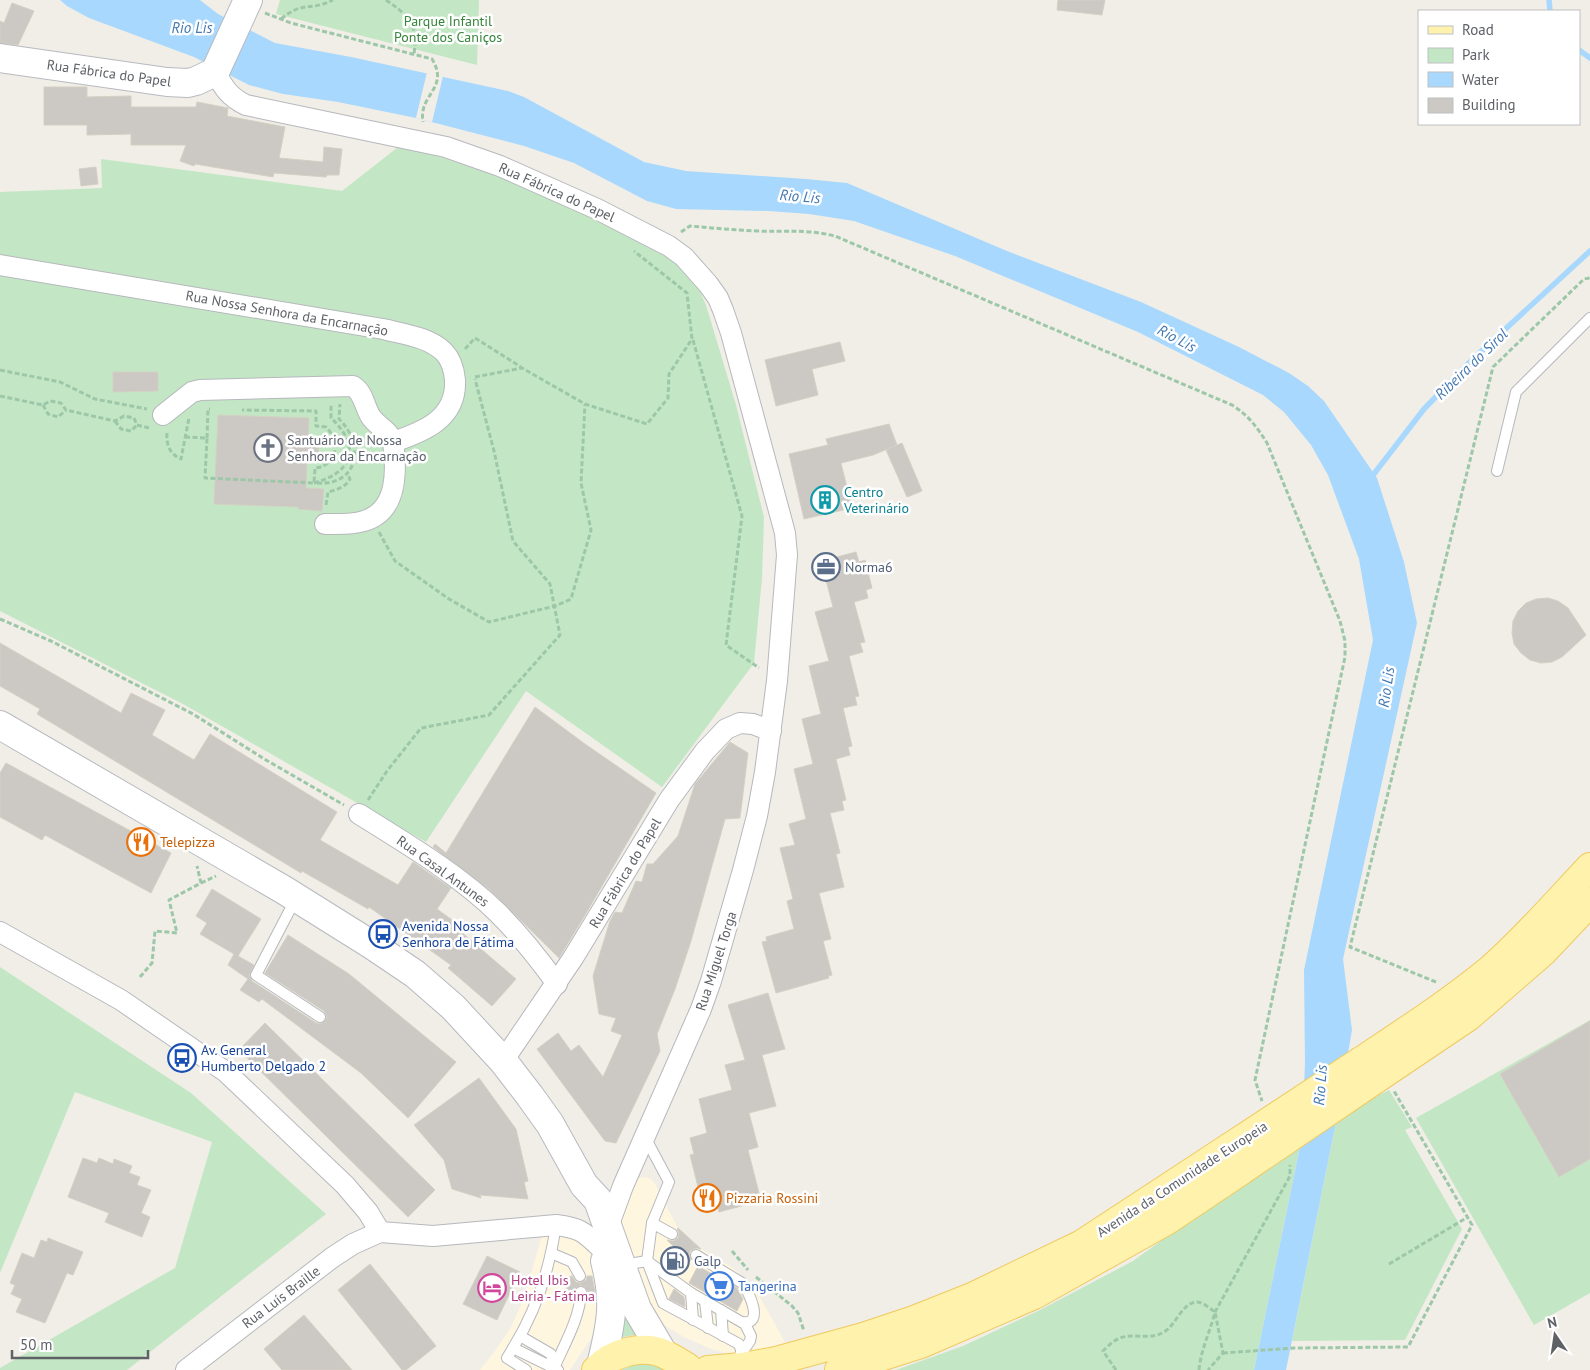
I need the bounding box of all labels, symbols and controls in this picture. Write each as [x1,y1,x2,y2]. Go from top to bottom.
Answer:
legend [1418,10,1580,125]
park label: Parque Infantil Ponte dos Caniços [394,12,502,46]
water label: Rio Lis [172,18,212,37]
text: Road [1462,20,1494,39]
text: Park [1462,45,1490,64]
street label: Rua Fábrica do Papel [46,55,172,91]
text: Water [1462,70,1499,89]
text: Building [1462,95,1516,114]
street label: Rua Fábrica do Papel [496,158,618,226]
water label: Rio Lis [779,185,821,207]
street label: Rua Nossa Senhora da Encarnação [184,286,390,340]
water label: Rio Lis [1154,320,1200,356]
water label: Ribeira do Sirol [1431,325,1511,403]
place label: Santuário de Nossa Senhora da Encarnação [287,431,427,465]
church icon: Santuário de Nossa Senhora da Encarnação [253,433,283,463]
place label: Centro Veterinário [843,483,909,517]
building icon: Centro Veterinário [810,485,840,515]
office icon: Norma6 [811,552,841,582]
place label: Norma6 [845,558,893,576]
water label: Rio Lis [1374,665,1398,709]
street label: Rua Fábrica do Papel [585,815,665,931]
restaurant icon: Telepizza [126,827,156,857]
street label: Rua Casal Antunes [393,831,493,911]
place label: Telepizza [160,833,215,851]
street label: Rua Miguel Torga [691,909,741,1013]
place label: Avenida Nossa Senhora de Fátima [402,917,514,951]
bus stop icon: Avenida Nossa Senhora de Fátima [368,919,398,949]
place label: Av. General Humberto Delgado 2 [201,1041,326,1075]
bus stop icon: Av. General Humberto Delgado 2 [167,1043,197,1073]
water label: Rio Lis [1309,1064,1331,1106]
street label: Avenida da Comunidade Europeia [1093,1117,1271,1241]
restaurant icon: Pizzaria Rossini [692,1183,722,1213]
place label: Pizzaria Rossini [726,1189,818,1207]
fuel station icon: Galp [660,1246,690,1276]
place label: Galp [694,1252,721,1270]
street label: Rua Luís Braille [238,1262,324,1332]
place label: Hotel Ibis Leiria - Fátima [511,1271,595,1305]
supermarket icon: Tangerina [704,1271,734,1301]
hotel icon: Hotel Ibis Leiria - Fátima [477,1273,507,1303]
place label: Tangerina [738,1277,797,1295]
north arrow [1530,1310,1580,1360]
text: N [1546,1313,1559,1332]
scale bar [12,1328,149,1360]
text: 50 m [20,1335,53,1354]

